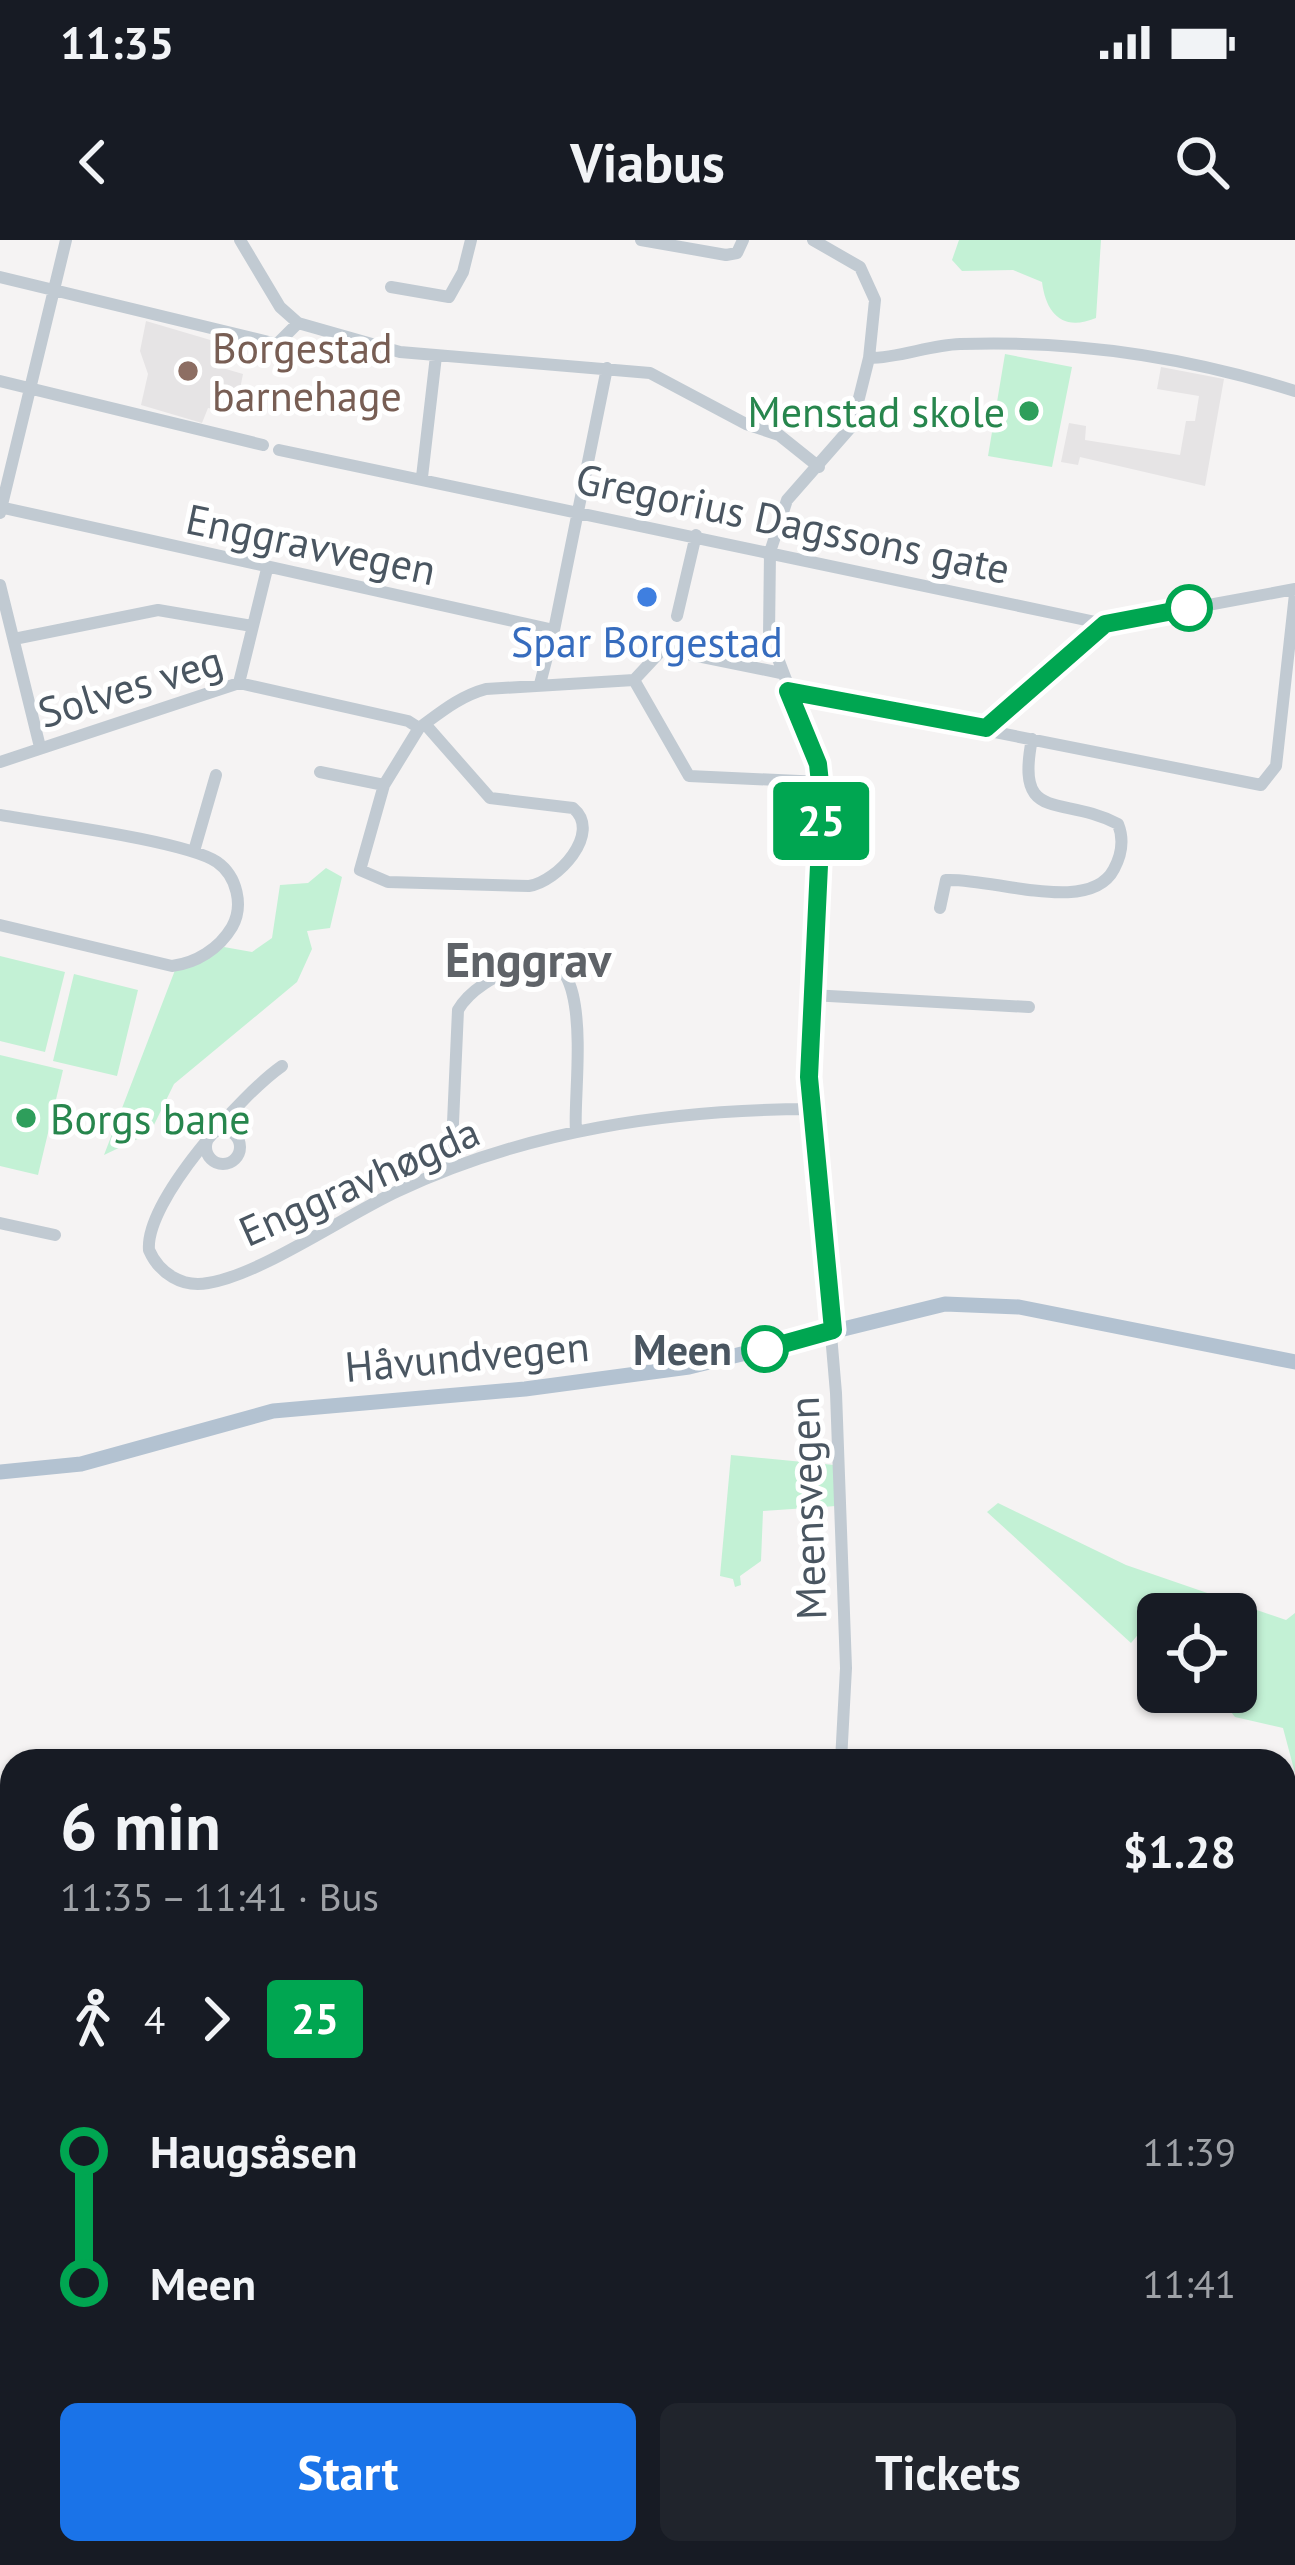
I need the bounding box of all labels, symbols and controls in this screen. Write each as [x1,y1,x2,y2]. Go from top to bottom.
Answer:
text: 11:35 [60,13,174,71]
text: Viabus [570,127,725,197]
icon: back [60,129,126,195]
icon: search [1169,129,1235,195]
place label: Borgestad barnehage [212,320,402,423]
marker: Borgestad barnehage [175,358,201,384]
place label: Menstad skole [747,384,1005,439]
marker: Menstad skole [1016,398,1042,424]
street label: Gregorius Dagssons gate [571,450,1015,596]
street label: Enggravvegen [181,491,441,597]
marker: Spar Borgestad [634,584,660,610]
unlabelled marker [1167,586,1211,630]
place label: Spar Borgestad [511,614,783,669]
street label: Solves veg [31,632,229,740]
line badge: 25 [767,782,875,860]
text: 25 [797,793,845,848]
district label: Enggrav [445,928,612,990]
place label: Borgs bane [50,1091,251,1146]
street label: Enggravhøgda [230,1104,488,1258]
marker: Borgs bane [13,1105,39,1131]
street label: Håvundvegen [343,1318,591,1394]
place label: Meen [633,1322,732,1377]
marker: Meen [743,1327,787,1371]
street label: Meensvegen [776,1395,838,1621]
map controls [1137,1593,1257,1713]
button: locate [1137,1593,1257,1713]
text: 6 min [60,1783,221,1868]
text: $1.28 [1123,1822,1236,1880]
text: 11:35 – 11:41 · Bus [60,1871,379,1922]
icon: walk [60,1986,126,2052]
icon: forward [183,1986,249,2052]
text: 25 [291,1991,339,2046]
text: 4 [144,1994,165,2045]
text: Haugsåsen [150,2122,358,2180]
text: 11:39 [1142,2126,1236,2177]
text: Meen [150,2254,256,2312]
text: 11:41 [1142,2258,1236,2309]
button: Start [60,2403,636,2541]
button: Tickets [660,2403,1236,2541]

